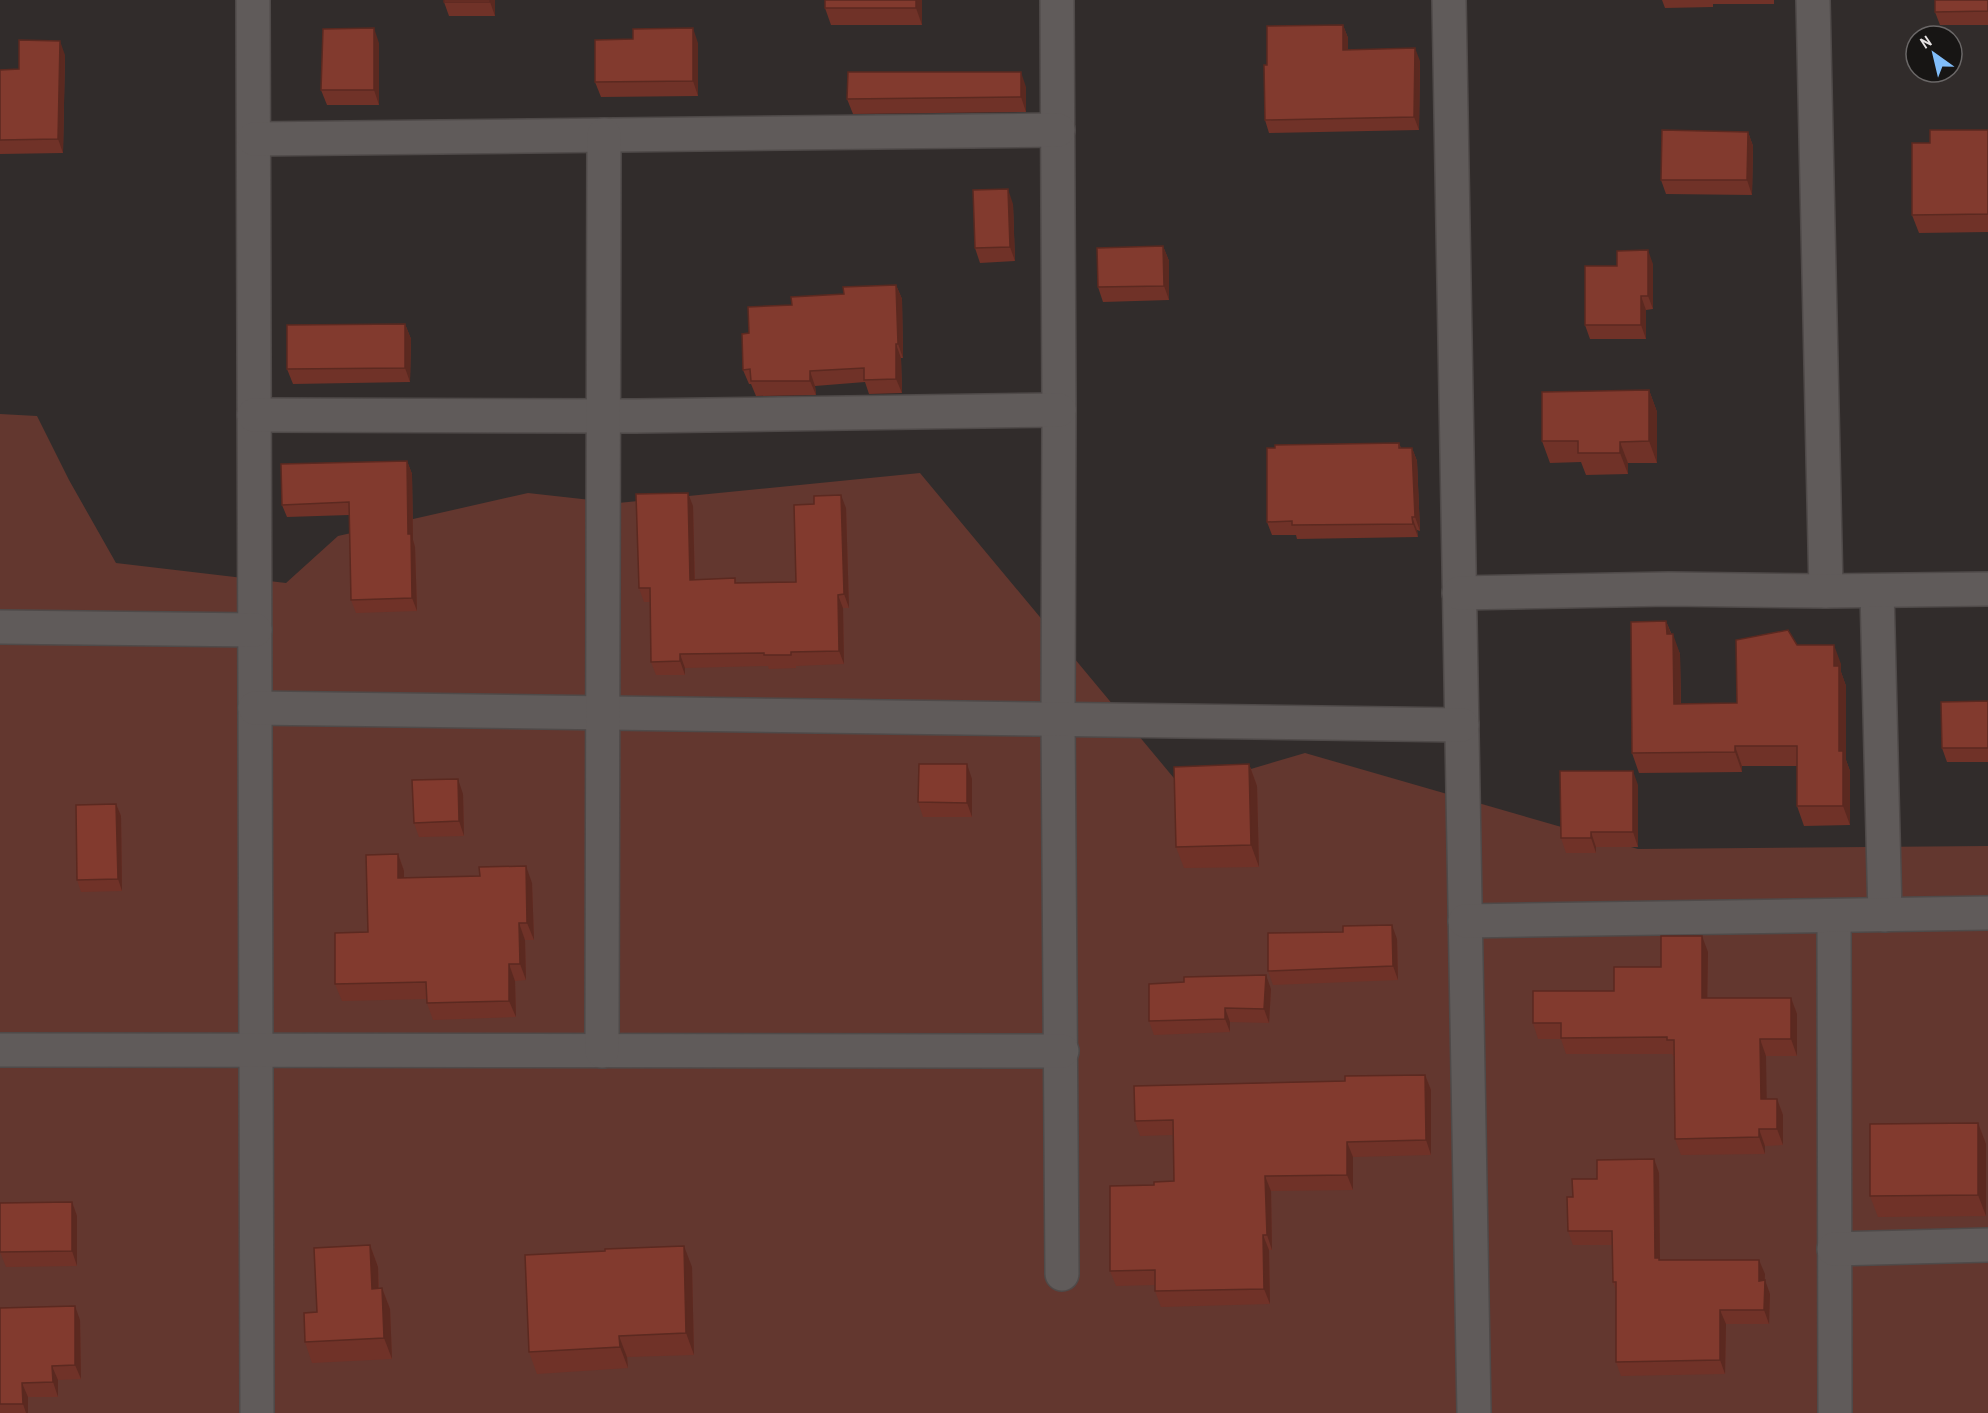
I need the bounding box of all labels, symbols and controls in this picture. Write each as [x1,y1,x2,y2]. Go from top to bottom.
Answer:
north arrow [1904,24,1964,84]
text: N [1916,30,1936,53]

